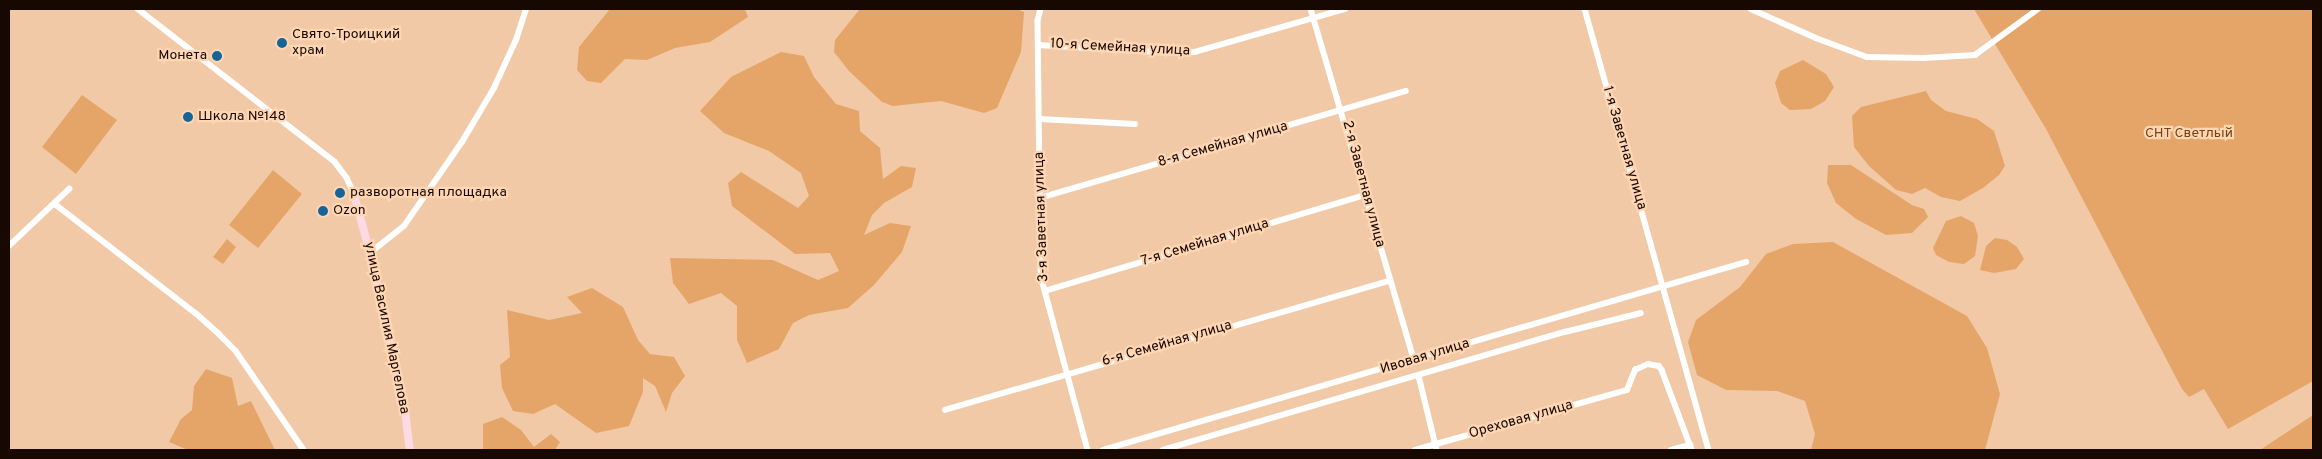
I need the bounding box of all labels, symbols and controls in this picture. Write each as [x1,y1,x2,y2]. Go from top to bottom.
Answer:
place label: Свято-Троицкий храм [292,27,400,59]
street label: 10-я Семейная улица [1050,36,1190,60]
marker: Свято-Троицкий храм [276,37,288,49]
place label: Монета [158,48,207,64]
marker: Монета [211,50,223,62]
street label: 1-я Заветная улица [1598,84,1650,212]
place label: Школа №148 [198,109,286,125]
marker: Школа №148 [182,111,194,123]
street label: 8-я Семейная улица [1156,118,1290,172]
street label: 2-я Заветная улица [1338,119,1388,249]
park label: СНТ Светлый [2145,126,2233,142]
street label: 3-я Заветная улица [1031,152,1053,282]
place label: разворотная площадка [350,185,507,201]
marker: разворотная площадка [334,187,346,199]
place label: Ozon [333,203,366,219]
marker: Ozon [317,205,329,217]
street label: 7-я Семейная улица [1139,216,1271,270]
street label: улица Василия Маргелова [360,241,412,415]
street label: 6-я Семейная улица [1100,317,1234,371]
street label: Ивовая улица [1378,335,1472,379]
street label: Ореховая улица [1467,397,1575,443]

